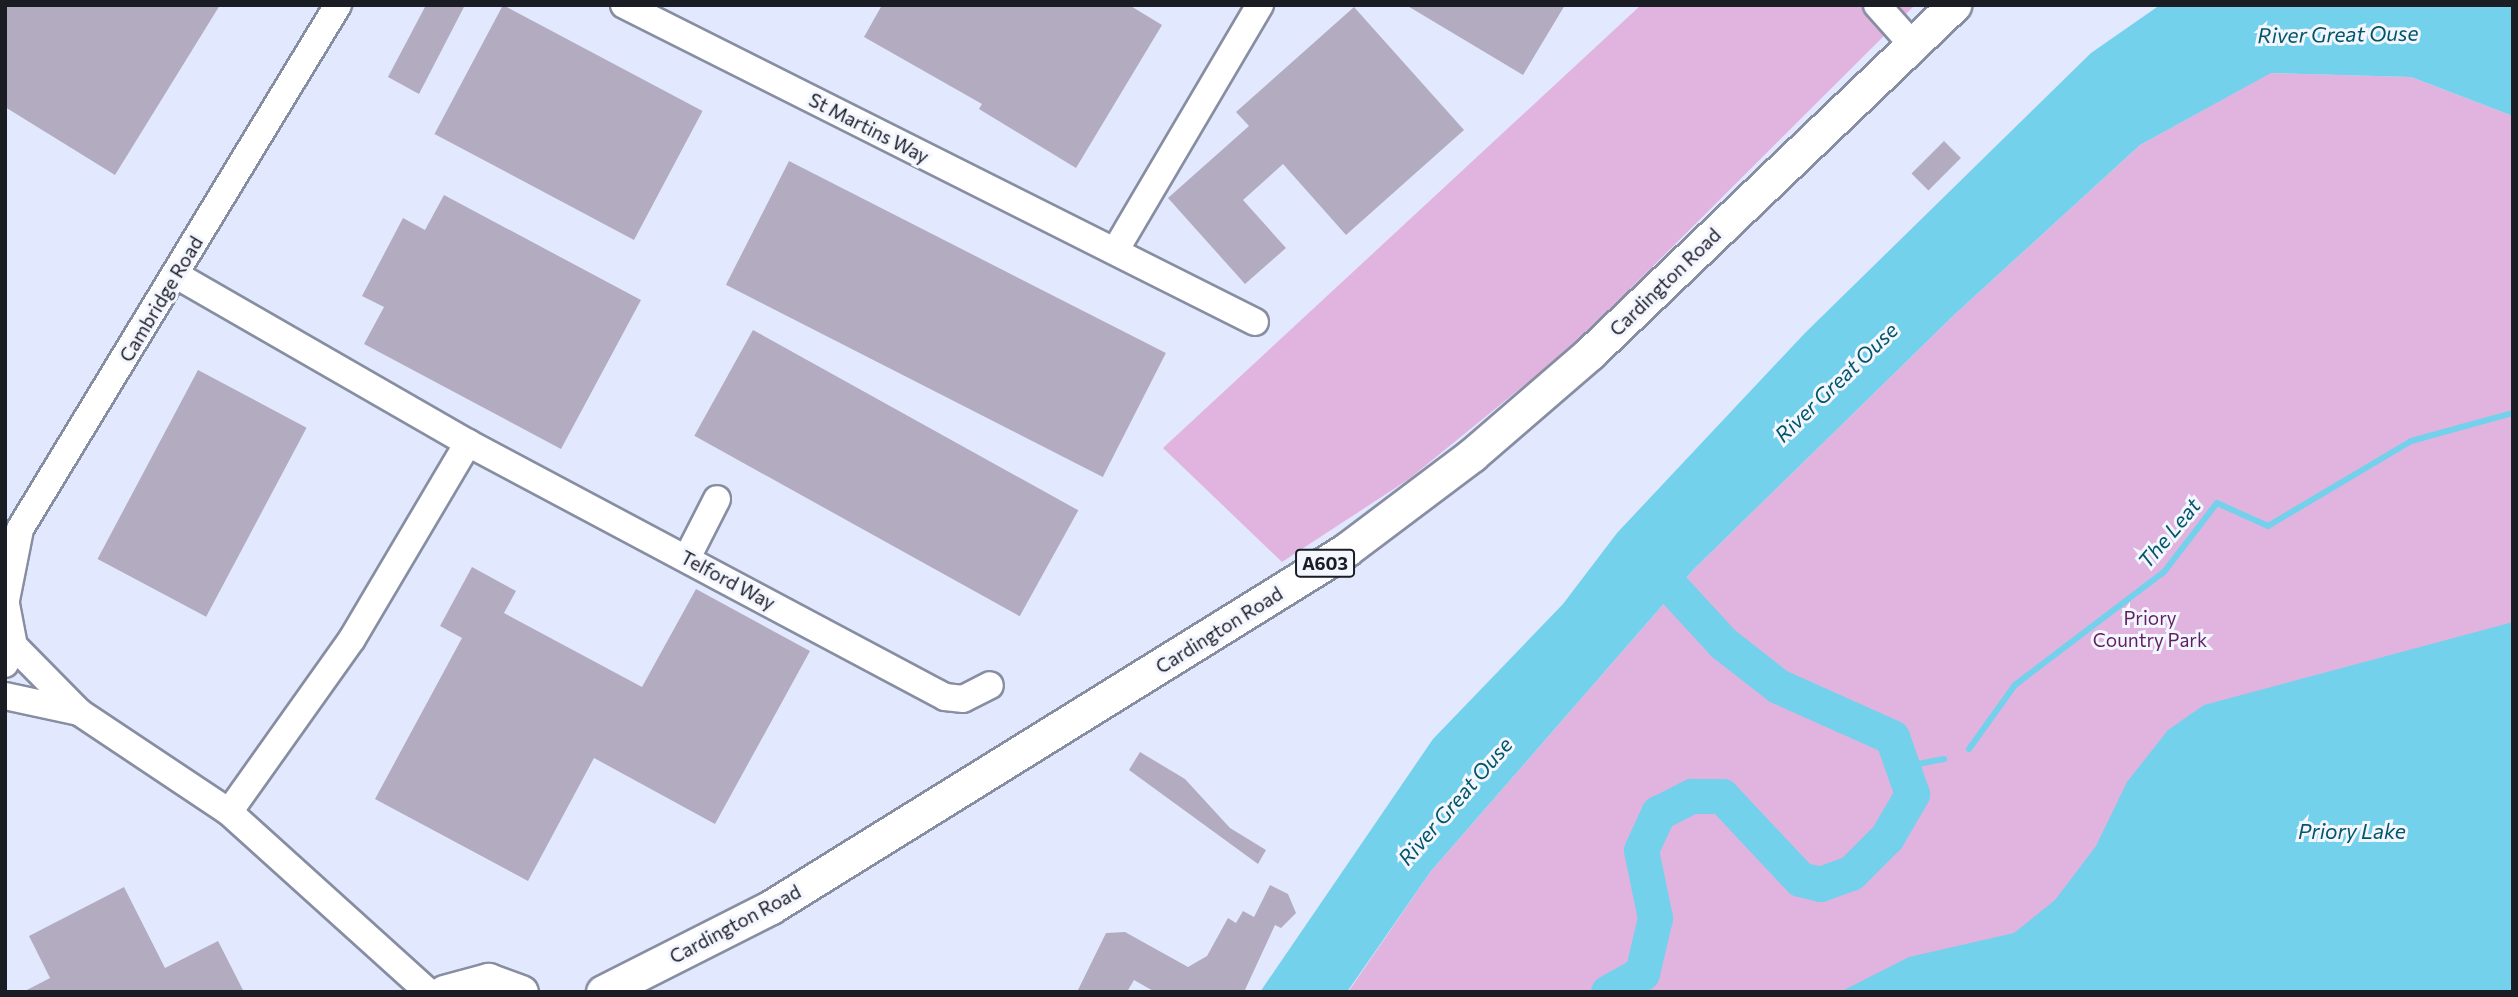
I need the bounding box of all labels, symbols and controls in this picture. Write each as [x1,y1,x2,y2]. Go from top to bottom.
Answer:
water label: River Great Ouse [2257,20,2419,48]
street label: St Martins Way [805,88,933,168]
street label: Cardington Road [1605,223,1725,341]
street label: Cambridge Road [115,232,207,366]
water label: River Great Ouse [1769,317,1903,447]
water label: The Leat [2133,493,2205,573]
street label: Telford Way [677,546,779,614]
road number: A603 [1294,548,1356,578]
street label: Cardington Road [1151,582,1287,678]
park label: Priory Country Park [2093,607,2207,651]
water label: River Great Ouse [1393,732,1517,870]
water label: Priory Lake [2298,818,2406,844]
street label: Cardington Road [666,880,804,968]

